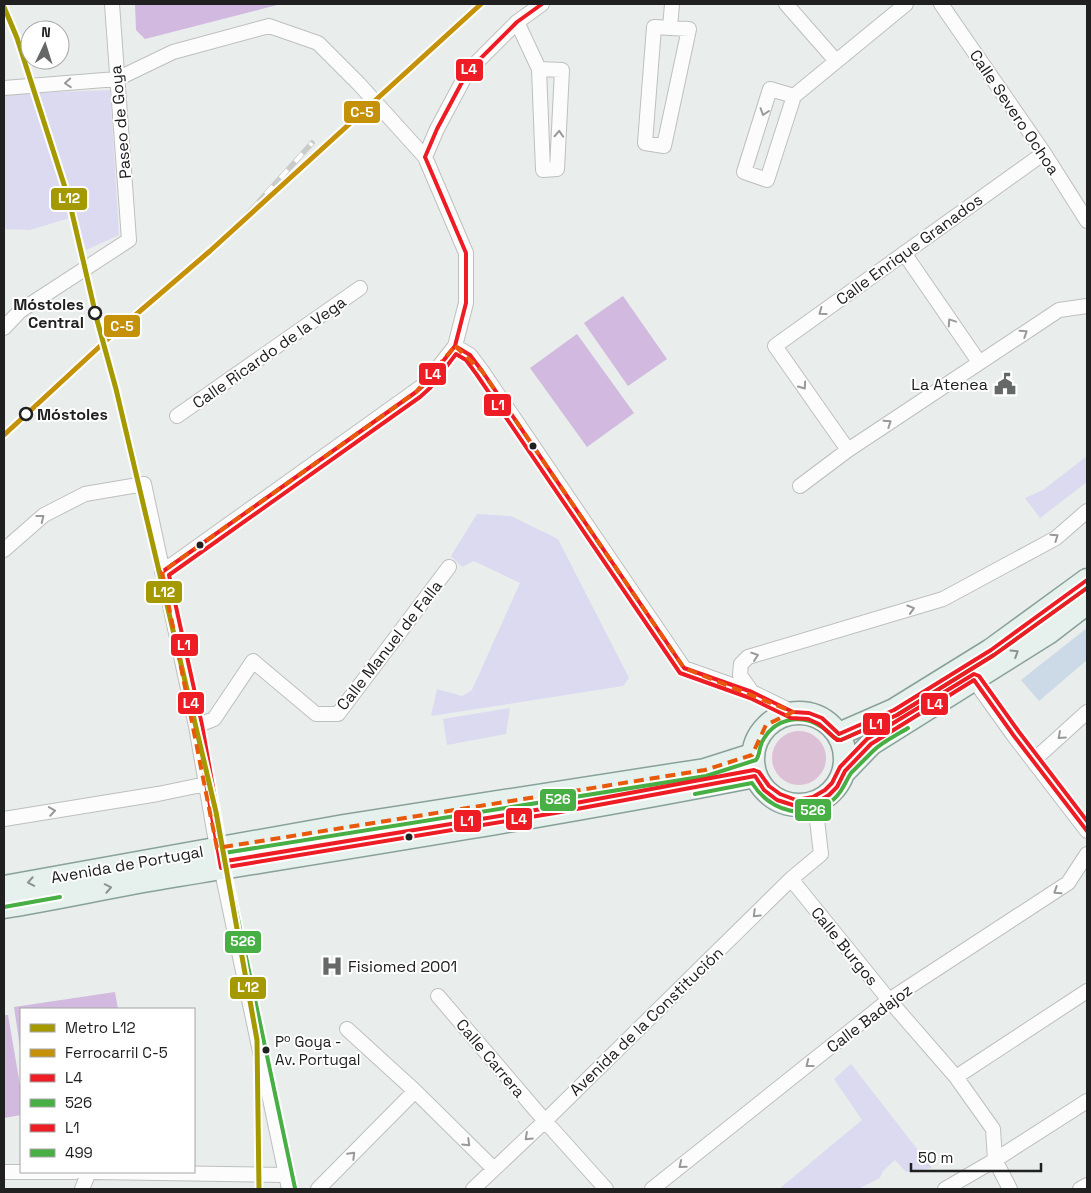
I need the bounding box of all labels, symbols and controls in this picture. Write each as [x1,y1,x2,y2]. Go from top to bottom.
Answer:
north arrow [20,20,70,70]
text: N [41,23,51,41]
street label: Calle Severo Ochoa [965,46,1064,179]
line badge: L4 [455,58,484,82]
text: L4 [461,60,477,78]
street label: Paseo de Goya [105,64,136,180]
one-way arrow [64,78,72,89]
line badge: C-5 [343,100,381,124]
text: C-5 [350,103,374,121]
one-way arrow [759,107,769,116]
one-way arrow [553,130,564,138]
line badge: L12 [50,187,88,211]
text: L12 [58,189,80,207]
street label: Calle Enrique Granados [832,189,987,310]
street label: Calle Ricardo de la Vega [188,291,350,413]
place label: Móstoles Central [13,294,84,333]
marker: Móstoles Central [88,306,102,320]
one-way arrow [819,307,828,315]
line badge: C-5 [103,314,141,338]
text: C-5 [110,317,134,335]
one-way arrow [948,318,957,328]
one-way arrow [1018,330,1028,339]
line badge: L4 [418,362,447,386]
text: L4 [425,365,441,383]
public building icon: La Atenea [992,371,1018,397]
place label: La Atenea [911,374,988,395]
one-way arrow [797,380,806,390]
line badge: L1 [483,393,512,417]
text: L1 [491,396,505,414]
place label: Móstoles [37,404,108,425]
marker: Móstoles [19,407,33,421]
one-way arrow [883,419,892,429]
unlabelled marker [528,441,538,451]
one-way arrow [35,516,44,524]
one-way arrow [1050,534,1059,543]
unlabelled marker [195,540,205,550]
street label: Calle Manuel de Falla [332,576,447,715]
line badge: L12 [145,580,183,604]
text: L12 [153,583,175,601]
one-way arrow [906,604,914,614]
line badge: L1 [170,633,199,657]
text: L1 [177,636,191,654]
one-way arrow [1010,650,1019,660]
one-way arrow [750,651,759,661]
line badge: L4 [177,691,205,715]
line badge: L4 [920,692,949,716]
text: L4 [183,694,199,712]
text: L4 [927,695,943,713]
line badge: L1 [862,712,891,736]
text: L1 [869,715,883,733]
one-way arrow [1057,730,1066,739]
line badge: 526 [539,788,577,812]
text: 526 [545,790,571,808]
line badge: 526 [794,798,832,822]
text: 526 [800,801,826,819]
one-way arrow [48,807,56,817]
line badge: L4 [505,807,533,831]
line badge: L1 [453,809,482,833]
text: L4 [511,810,527,828]
text: L1 [460,812,474,830]
unlabelled marker [404,832,414,842]
street label: Avenida de Portugal [49,841,205,888]
one-way arrow [27,876,35,886]
one-way arrow [104,884,113,894]
one-way arrow [1053,884,1062,894]
street label: Calle Burgos [806,903,883,990]
one-way arrow [753,908,762,917]
line badge: 526 [224,930,262,954]
text: 526 [230,932,256,950]
street label: Avenida de la Constitución [565,942,728,1100]
hospital icon: Fisiomed 2001 [319,953,345,979]
place label: Fisiomed 2001 [348,956,457,977]
line badge: L12 [229,976,267,1000]
text: L12 [237,978,259,996]
street label: Calle Badajoz [822,979,916,1057]
legend [20,1008,195,1173]
street label: Calle Carrera [452,1015,530,1102]
text: Metro L12 [65,1018,135,1037]
place label: Pº Goya - Av. Portugal [275,1032,361,1069]
text: Ferrocarril C-5 [65,1043,168,1062]
marker: Pº Goya - Av. Portugal [261,1045,271,1055]
one-way arrow [806,1058,815,1066]
text: L4 [65,1068,83,1087]
text: 526 [65,1093,92,1112]
text: L1 [65,1118,79,1137]
one-way arrow [524,1131,533,1140]
one-way arrow [462,1137,471,1146]
scale bar [911,1140,1041,1172]
text: 499 [65,1143,93,1162]
text: 50 m [918,1148,953,1167]
one-way arrow [346,1151,355,1160]
one-way arrow [679,1159,688,1167]

